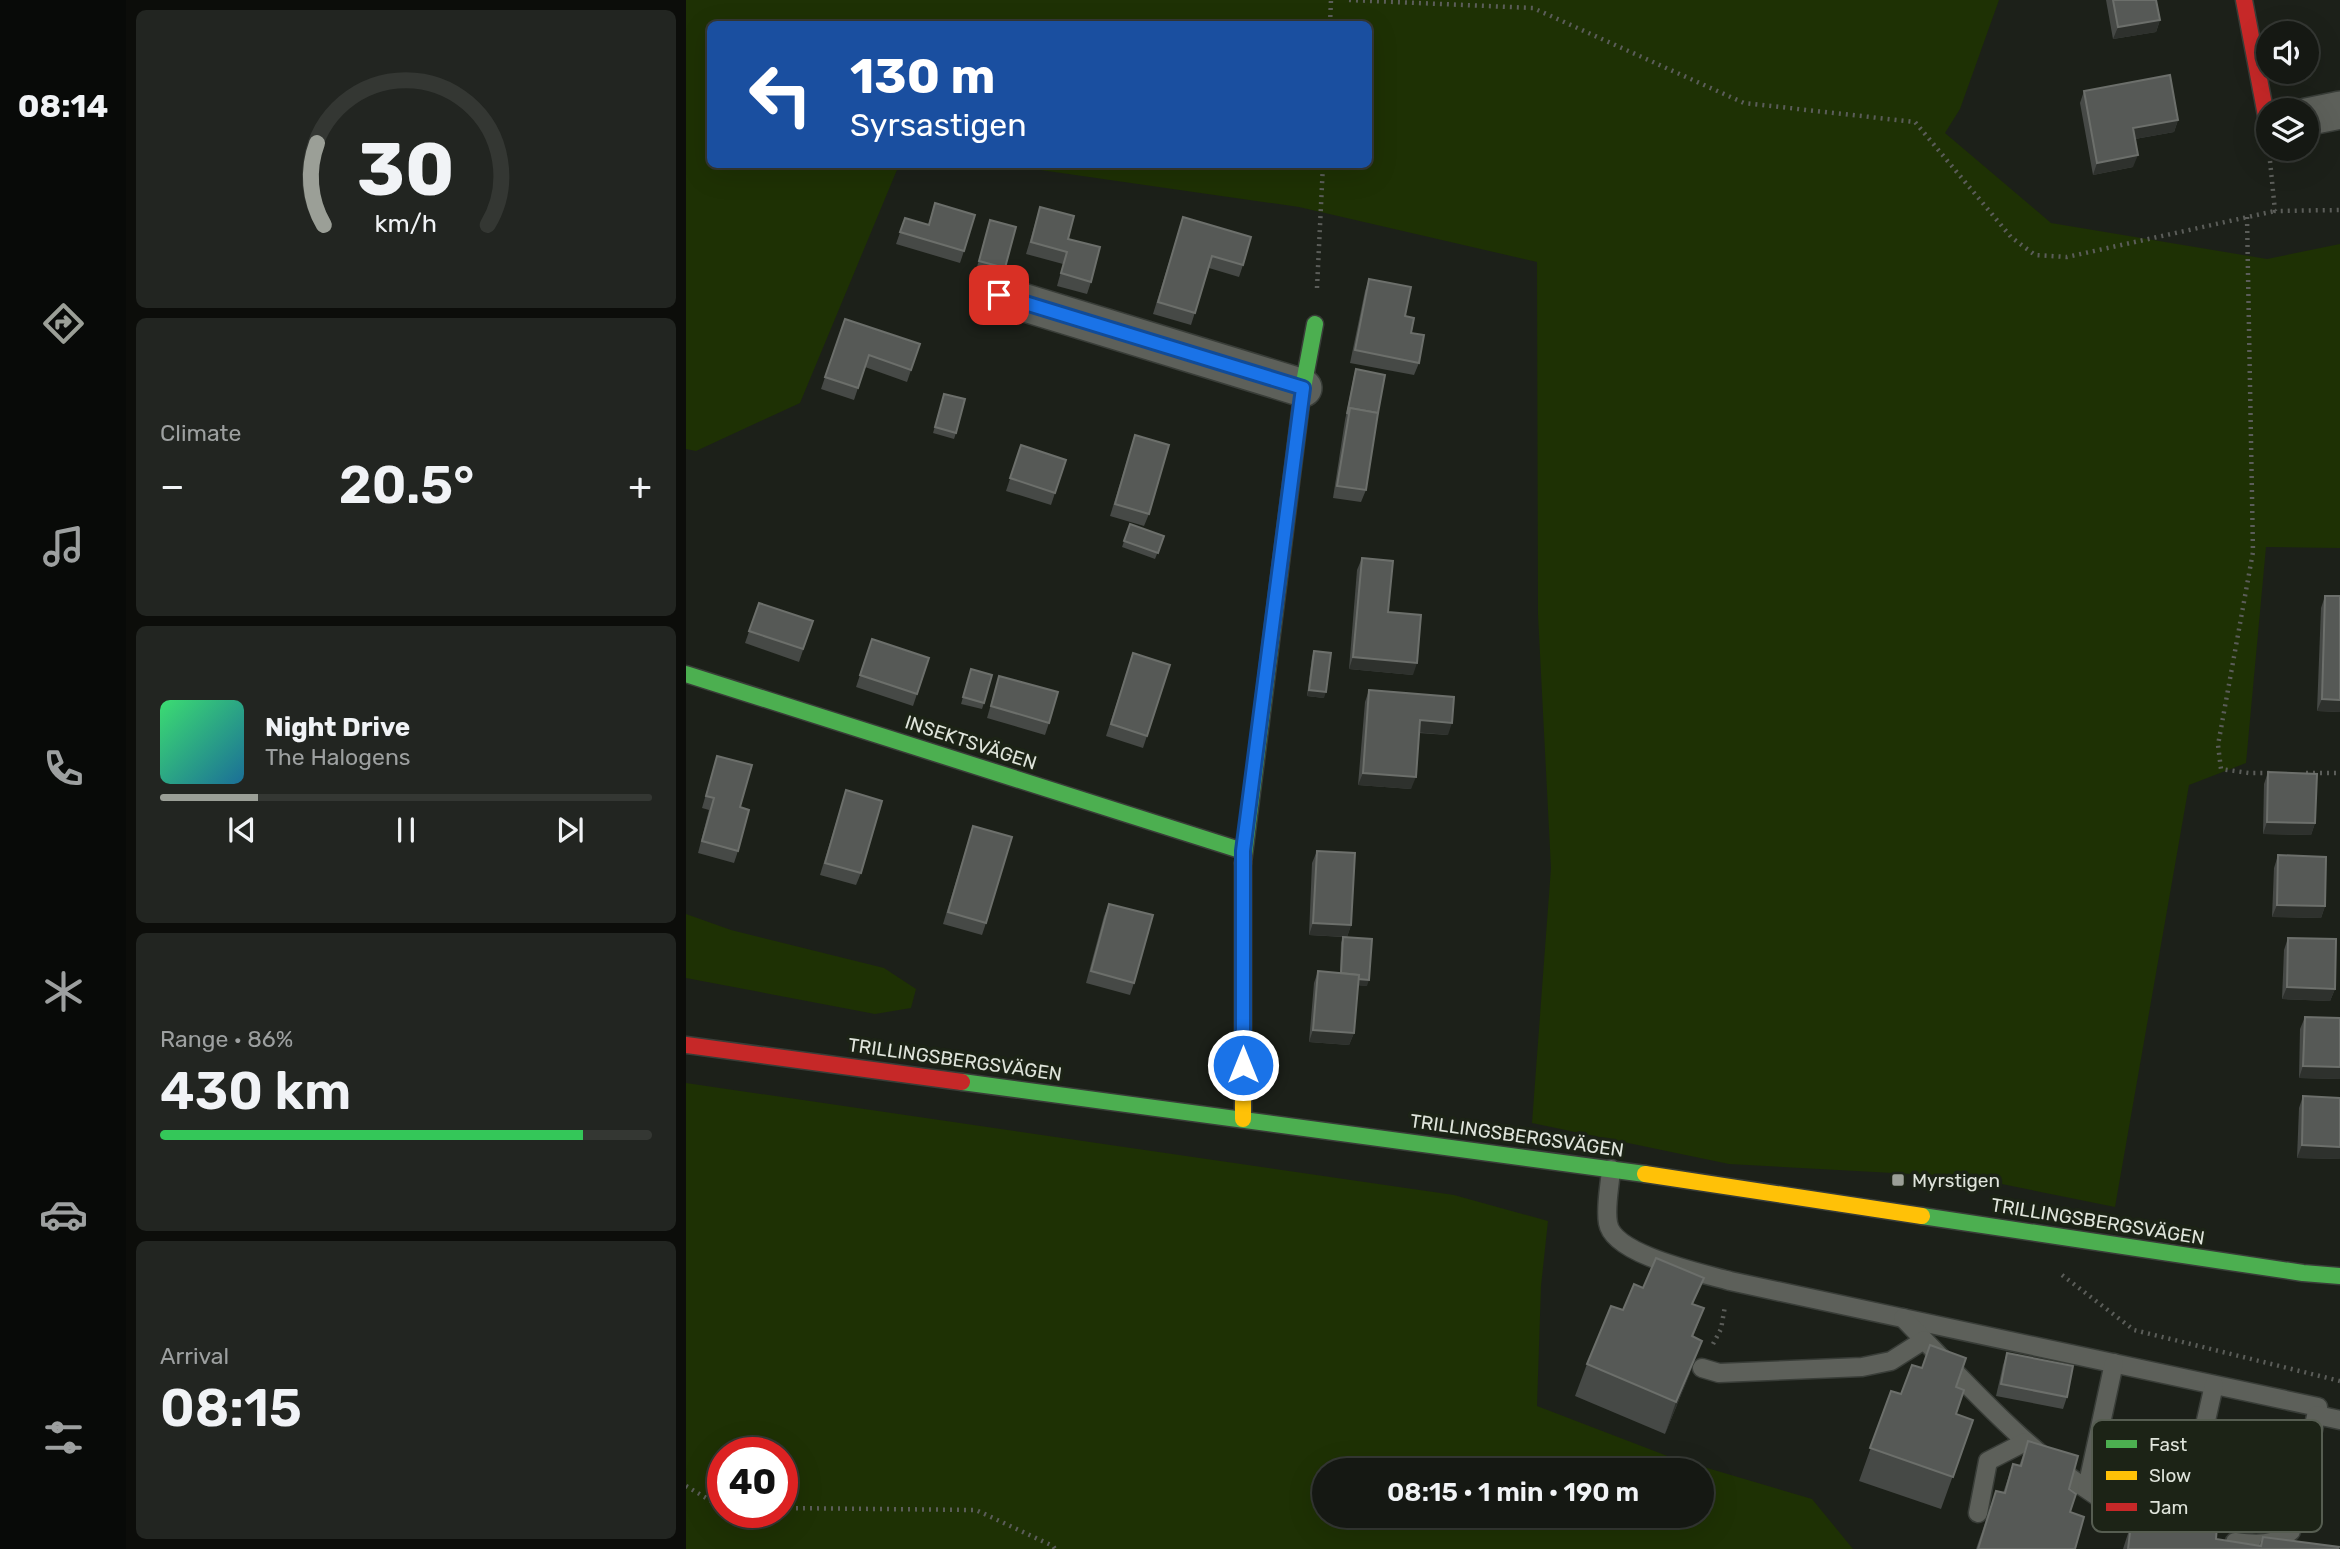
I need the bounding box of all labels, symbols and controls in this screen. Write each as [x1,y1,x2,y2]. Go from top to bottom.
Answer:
map controls [2256,21,2319,161]
button: sound [2256,21,2319,84]
text: 130 m [850,47,995,105]
icon: left [735,49,826,140]
text: 08:14 [18,87,108,125]
button: layers [2256,98,2319,161]
text: Syrsastigen [850,106,1027,144]
text: 30 [357,127,455,213]
text: km/h [375,209,437,238]
pin [969,265,1029,325]
icon: arrive [980,276,1018,314]
icon: directions [39,299,88,348]
text: Climate [160,419,241,447]
text: 20.5° [339,454,474,516]
text: − [160,463,185,509]
text: + [628,463,652,509]
icon: music [39,522,88,571]
street label: INSEKTSVÄGEN [902,710,1040,775]
text: Night Drive [265,712,410,743]
text: The Halogens [265,743,411,771]
icon: phone [39,744,88,793]
icon: previous [223,811,261,849]
icon: pause [387,811,425,849]
icon: next [551,811,589,849]
icon: climate [39,967,88,1016]
text: Range · 86% [160,1025,293,1053]
position arrow [1206,1028,1280,1102]
street label: TRILLINGSBERGSVÄGEN [846,1033,1063,1086]
text: 430 km [160,1060,351,1122]
street label: TRILLINGSBERGSVÄGEN [1408,1109,1625,1162]
place label: Myrstigen [1912,1169,2000,1192]
marker: Myrstigen [1890,1172,1906,1188]
icon: car [39,1190,88,1239]
street label: TRILLINGSBERGSVÄGEN [1990,1193,2206,1250]
text: Arrival [160,1342,229,1370]
text: 08:15 [160,1377,302,1439]
icon: filters [39,1413,88,1462]
legend [2092,1420,2322,1532]
text: Fast [2149,1433,2188,1456]
speed limit sign: 40 [707,1437,798,1528]
text: Slow [2149,1464,2191,1487]
text: 08:15 · 1 min · 190 m [1387,1477,1639,1508]
text: Jam [2149,1496,2188,1519]

